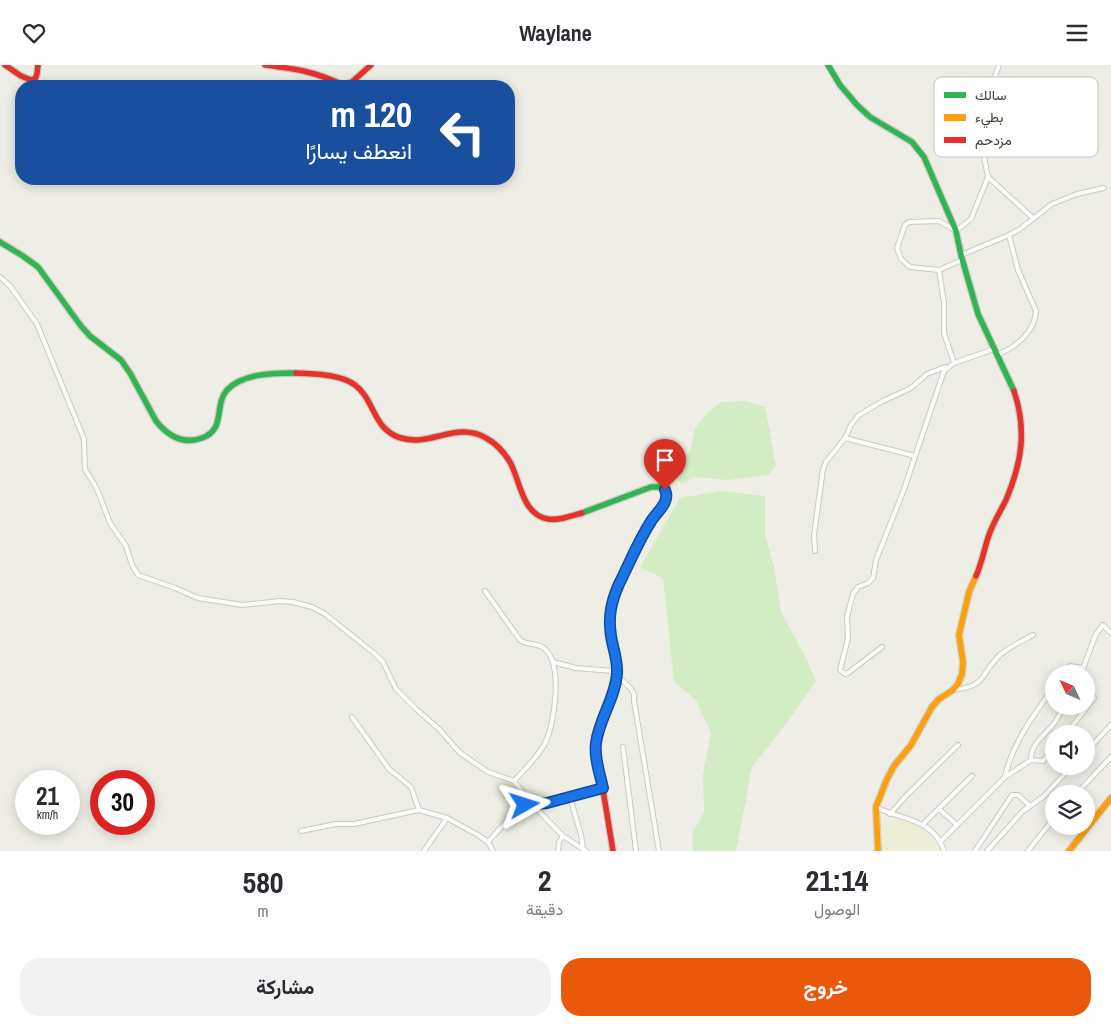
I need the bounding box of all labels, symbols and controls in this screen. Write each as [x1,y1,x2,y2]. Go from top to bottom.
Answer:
text: Waylane [519,18,592,48]
icon: heart [20,19,48,47]
icon: menu [1063,19,1091,47]
legend [934,77,1098,157]
text: سالك [975,86,1006,104]
text: 120 m [331,91,412,138]
icon: left [430,100,495,165]
text: بطيء [975,108,1003,129]
text: مزدحم [975,131,1012,149]
text: انعطف يسارًا [305,136,412,166]
pin [644,439,686,490]
icon: arrive [651,446,679,474]
north arrow [1045,665,1095,715]
map controls [1045,665,1095,835]
button: sound [1045,725,1095,775]
speed limit sign: 30 [90,770,155,835]
position arrow [498,778,550,830]
text: 21 [36,779,59,813]
button: layers [1045,785,1095,835]
text: km/h [37,807,58,823]
text: 2 [538,860,551,900]
text: 21:14 [806,860,869,900]
text: 580 [243,862,284,902]
text: دقيقة [526,898,563,920]
text: الوصول [814,898,860,920]
text: m [258,900,268,922]
button: مشاركة [20,958,551,1016]
button: خروج [561,958,1091,1016]

